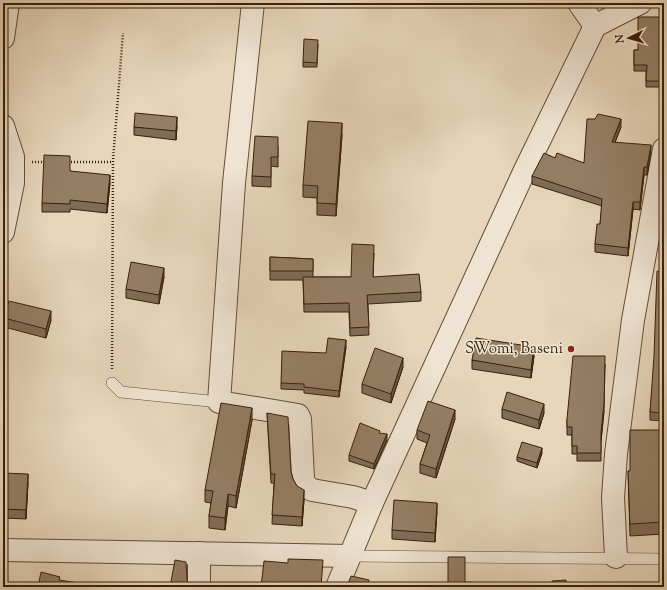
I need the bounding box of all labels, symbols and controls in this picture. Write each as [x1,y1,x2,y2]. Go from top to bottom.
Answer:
north arrow [609,18,649,58]
text: N [612,33,628,45]
place label: SWomi, Baseni [465,339,563,360]
marker: SWomi, Baseni [566,344,576,354]

